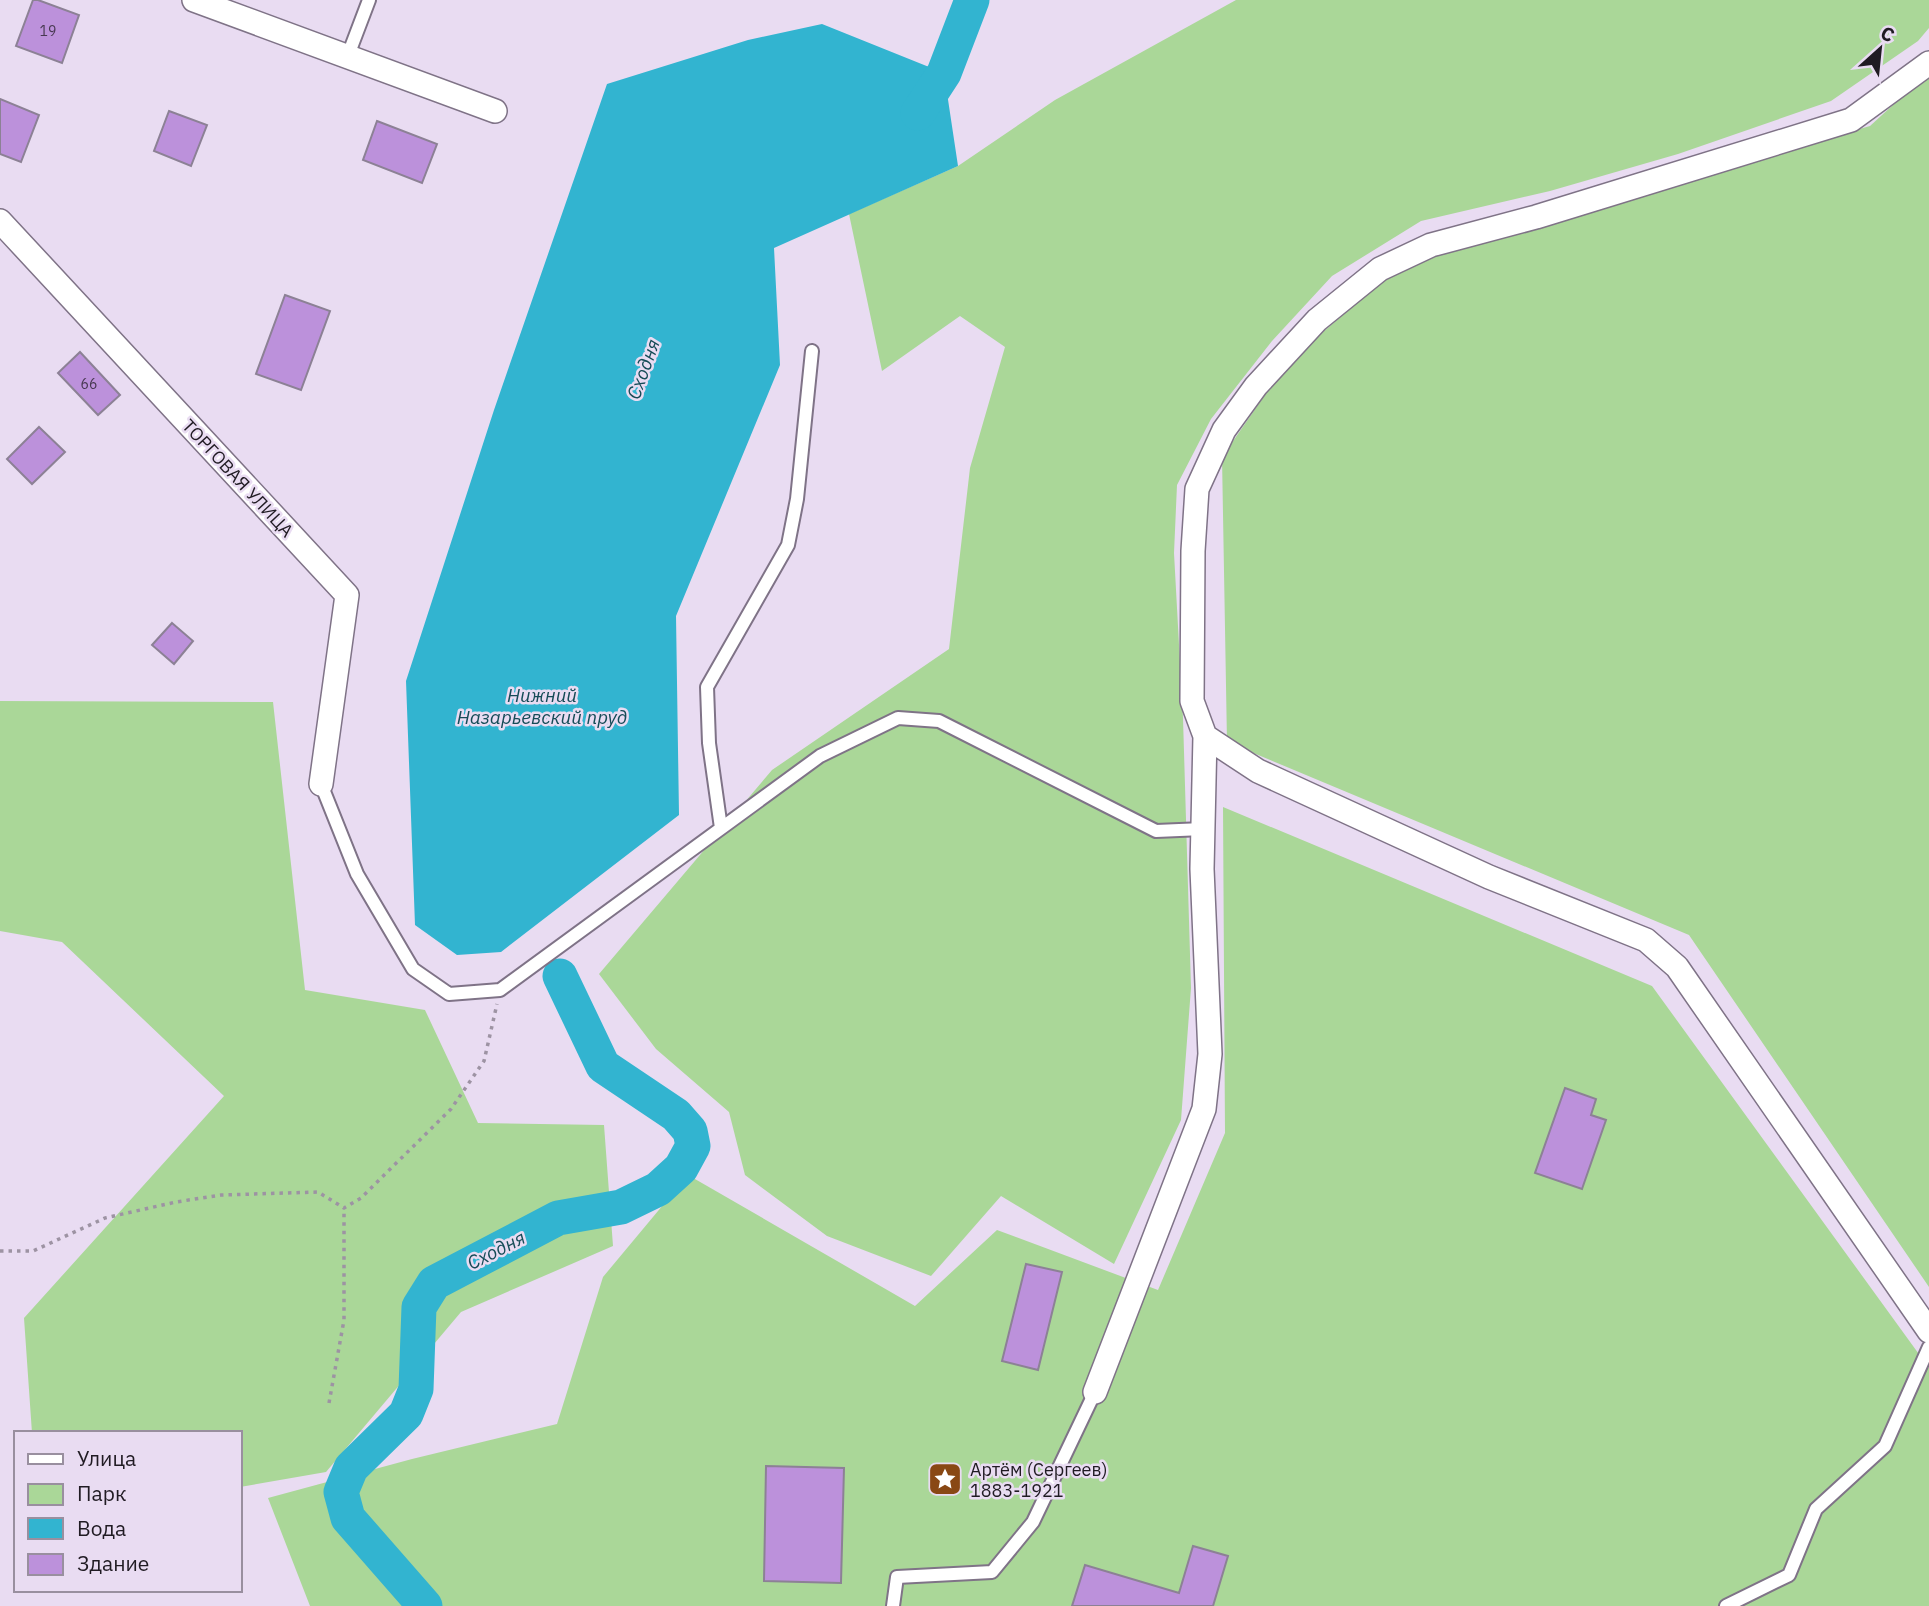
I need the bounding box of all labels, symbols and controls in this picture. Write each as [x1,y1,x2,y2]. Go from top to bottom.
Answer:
north arrow [1845,14,1915,84]
text: С [1877,20,1899,47]
house number: 19 [40,22,56,40]
water label: Сходня [621,336,665,402]
house number: 66 [81,375,97,393]
street label: ТОРГОВАЯ УЛИЦА [177,414,299,542]
water label: Нижний Назарьевский пруд [457,683,627,729]
water label: Сходня [463,1225,529,1275]
legend [14,1431,242,1592]
text: Улица [77,1444,136,1472]
place label: Артём (Сергеев) 1883-1921 [970,1458,1108,1502]
place icon: Артём (Сергеев) 1883-1921 [926,1460,964,1498]
text: Парк [77,1479,127,1507]
text: Вода [77,1514,126,1542]
text: Здание [77,1549,149,1577]

